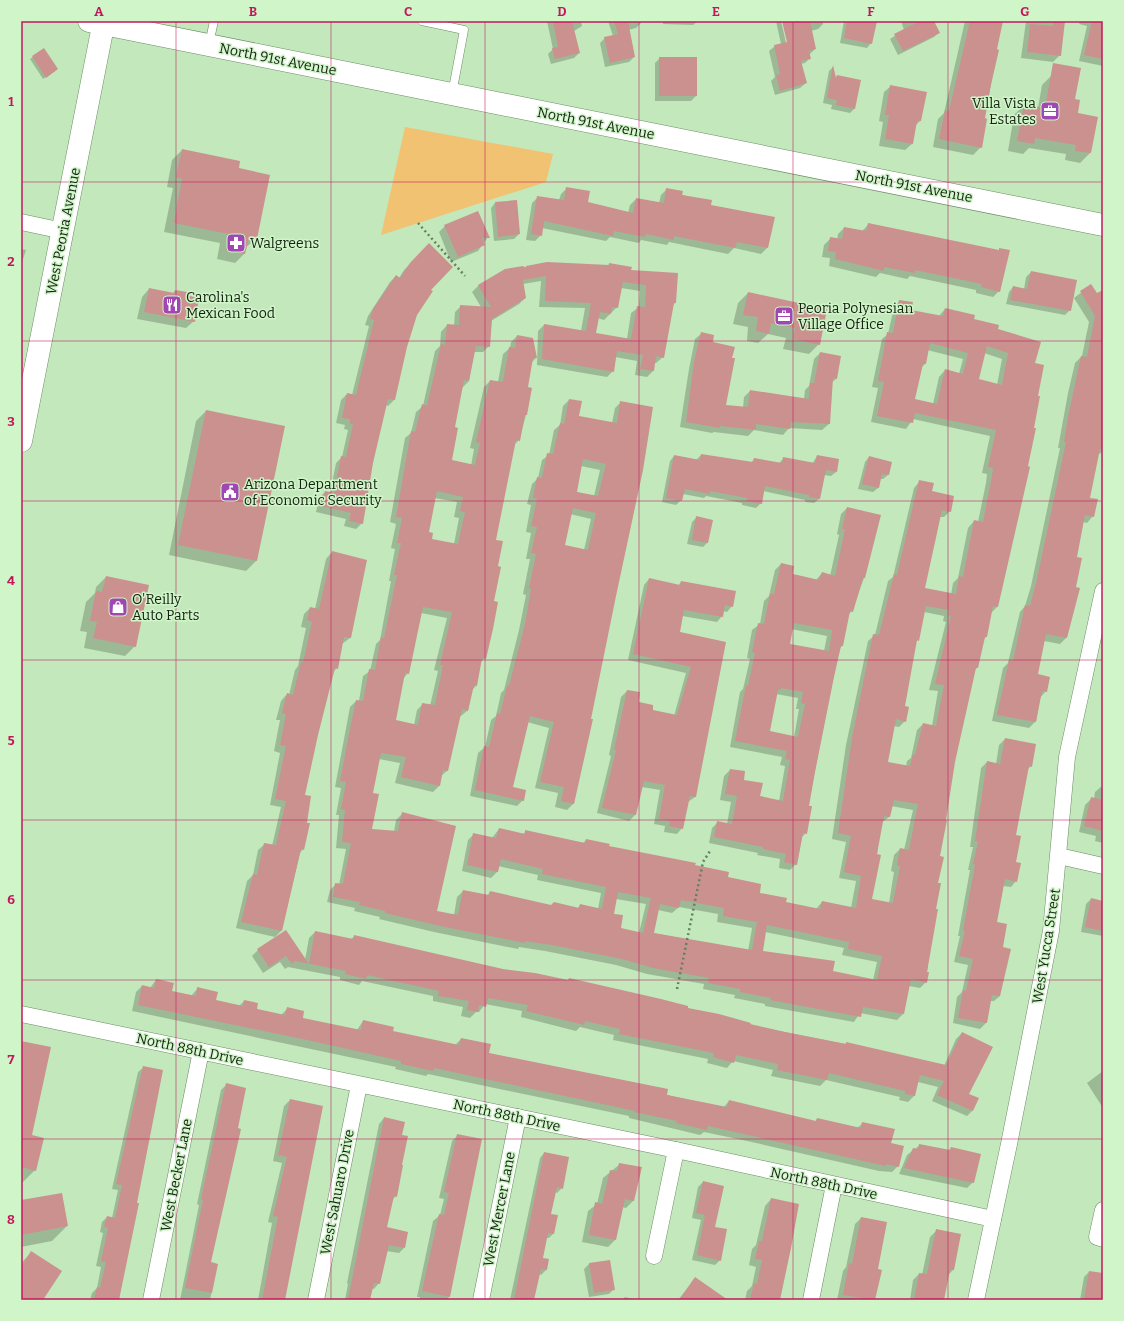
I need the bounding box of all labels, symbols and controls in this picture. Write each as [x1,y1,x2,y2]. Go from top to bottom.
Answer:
text: A [94,4,104,19]
text: B [249,4,257,19]
text: C [404,4,412,19]
text: D [557,4,567,19]
text: E [712,4,720,19]
text: F [867,4,875,19]
text: G [1020,4,1030,19]
street label: North 91st Avenue [218,40,338,79]
text: 1 [8,94,14,109]
place label: Villa Vista Estates [972,95,1036,128]
office icon: Villa Vista Estates [1039,100,1061,122]
street label: North 91st Avenue [536,104,656,143]
street label: West Peoria Avenue [43,166,84,296]
street label: North 91st Avenue [854,167,974,206]
pharmacy icon: Walgreens [225,232,247,254]
place label: Walgreens [250,235,319,252]
text: 2 [7,254,15,269]
place label: Carolina's Mexican Food [186,289,275,322]
restaurant icon: Carolina's Mexican Food [161,294,183,316]
place label: Peoria Polynesian Village Office [798,300,913,333]
office icon: Peoria Polynesian Village Office [773,305,795,327]
text: 3 [7,414,15,429]
place label: Arizona Department of Economic Security [244,476,382,509]
public building icon: Arizona Department of Economic Security [219,481,241,503]
text: 4 [7,573,15,588]
place label: O'Reilly Auto Parts [132,591,199,624]
shop icon: O'Reilly Auto Parts [107,596,129,618]
text: 5 [7,733,15,748]
street label: West Yucca Street [1029,887,1064,1005]
text: 6 [7,892,15,907]
street label: North 88th Drive [135,1030,245,1069]
text: 7 [8,1052,15,1067]
street label: North 88th Drive [452,1096,562,1135]
street label: West Becker Lane [157,1117,196,1233]
street label: West Sahuaro Drive [317,1128,358,1256]
street label: West Mercer Lane [480,1150,519,1268]
street label: North 88th Drive [769,1164,879,1203]
text: 8 [7,1212,15,1227]

